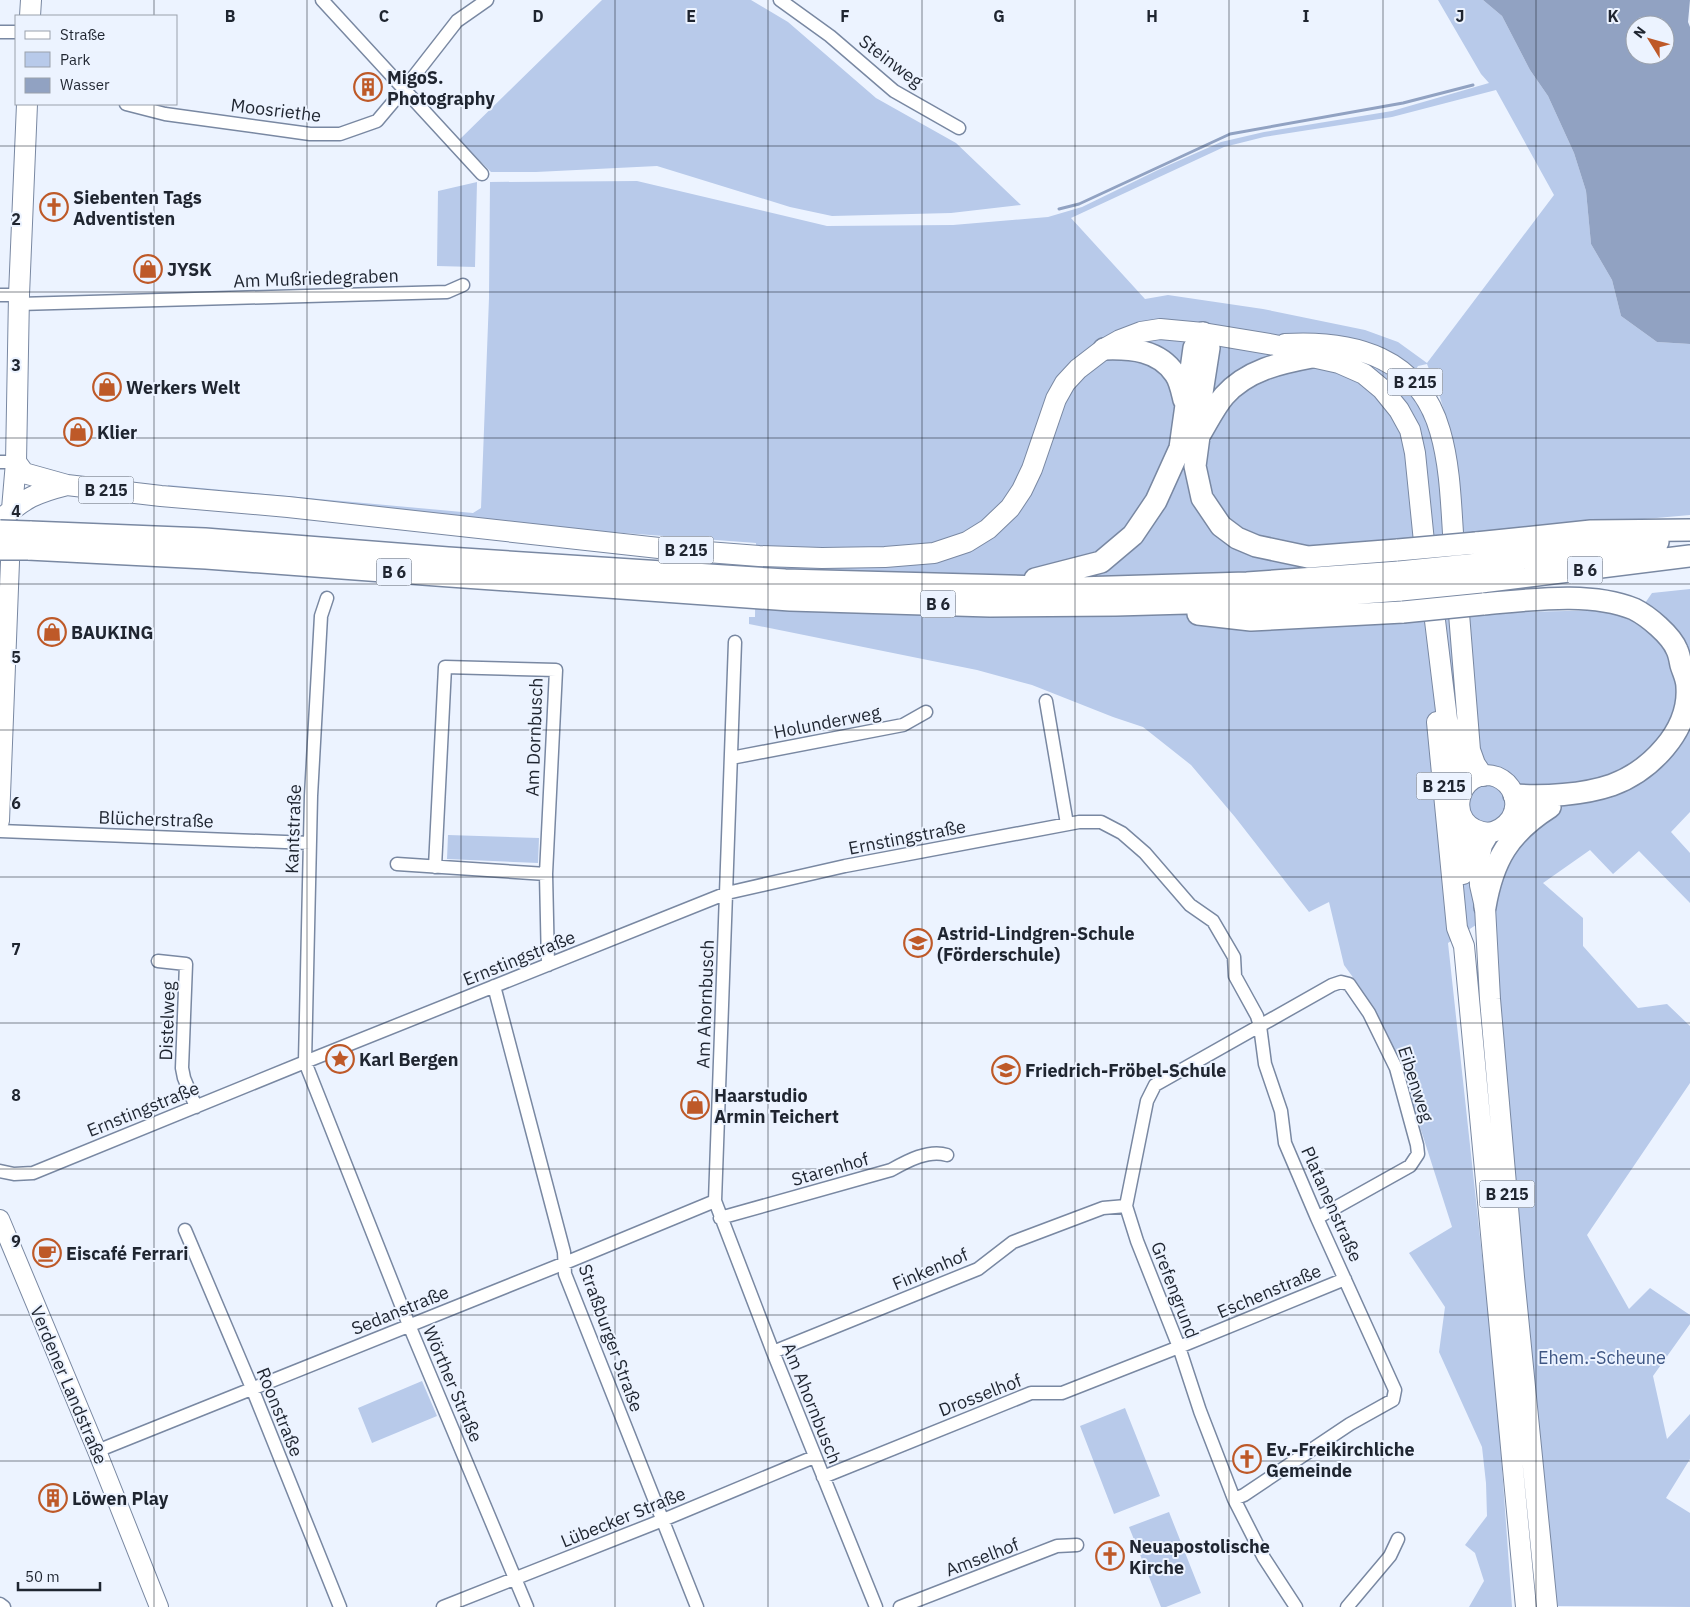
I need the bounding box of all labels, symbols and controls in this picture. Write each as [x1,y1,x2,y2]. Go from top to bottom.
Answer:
text: B [225,6,236,26]
text: C [379,6,389,26]
text: D [532,6,544,26]
text: E [686,6,696,26]
text: F [840,6,850,26]
text: G [993,6,1005,26]
text: H [1146,6,1158,26]
text: I [1303,6,1310,26]
text: J [1456,6,1464,26]
text: K [1607,6,1619,26]
legend [15,15,178,105]
north arrow [1625,15,1675,65]
text: N [1629,23,1650,42]
text: Straße [60,25,105,44]
street label: Steinweg [854,29,928,93]
text: Park [60,50,90,69]
place label: MigoS. Photography [387,66,495,110]
building icon: MigoS. Photography [353,72,383,102]
text: Wasser [60,75,110,94]
street label: Moosriethe [229,93,323,127]
place label: Siebenten Tags Adventisten [73,186,202,230]
church icon: Siebenten Tags Adventisten [39,192,69,222]
text: 2 [11,209,21,229]
shop icon: JYSK [133,254,163,284]
place label: JYSK [167,258,212,281]
street label: Am Mußriedegraben [233,264,399,292]
text: 3 [11,355,21,375]
road number: B 215 [1388,368,1442,396]
shop icon: Werkers Welt [92,372,122,402]
place label: Werkers Welt [126,376,241,399]
shop icon: Klier [63,417,93,447]
place label: Klier [97,421,137,444]
road number: B 215 [78,476,134,504]
text: 4 [11,501,21,521]
road number: B 215 [658,536,714,564]
road number: B 6 [1568,556,1602,584]
road number: B 6 [376,558,412,586]
road number: B 6 [920,590,956,618]
shop icon: BAUKING [37,617,67,647]
place label: BAUKING [71,621,153,644]
text: 5 [11,647,21,667]
street label: Am Dornbusch [520,677,548,797]
street label: Holunderweg [772,700,883,744]
road number: B 215 [1416,772,1472,799]
street label: Kantstraße [280,784,306,874]
text: 6 [11,793,21,813]
street label: Blücherstraße [98,805,214,833]
street label: Ernstingstraße [846,814,968,860]
place label: Astrid-Lindgren-Schule (Förderschule) [937,922,1135,966]
street label: Ernstingstraße [460,925,579,991]
school or university icon: Astrid-Lindgren-Schule (Förderschule) [903,928,933,958]
text: 7 [11,939,21,959]
street label: Am Ahornbusch [691,939,719,1069]
street label: Distelweg [154,980,180,1061]
street label: Eibenweg [1393,1043,1439,1125]
place icon: Karl Bergen [325,1044,355,1074]
place label: Karl Bergen [359,1048,458,1071]
school or university icon: Friedrich-Fröbel-Schule [991,1055,1021,1085]
place label: Friedrich-Fröbel-Schule [1025,1059,1226,1082]
street label: Ernstingstraße [84,1076,203,1142]
place label: Haarstudio Armin Teichert [714,1084,839,1128]
text: 8 [11,1085,21,1105]
shop icon: Haarstudio Armin Teichert [680,1090,710,1120]
street label: Platanenstraße [1296,1143,1368,1266]
street label: Starenhof [789,1147,871,1191]
road number: B 215 [1480,1180,1534,1208]
text: 9 [11,1231,21,1251]
cafe icon: Eiscafé Ferrari [32,1238,62,1268]
street label: Grefengrund [1146,1238,1204,1342]
place label: Eiscafé Ferrari [66,1242,189,1265]
street label: Finkenhof [889,1243,972,1295]
street label: Eschenstraße [1213,1259,1325,1323]
street label: Straßburger Straße [574,1261,648,1415]
street label: Sedanstraße [348,1280,452,1340]
street label: Verdener Landstraße [25,1302,113,1468]
street label: Wörther Straße [418,1322,488,1446]
street label: Am Ahornbusch [777,1339,847,1467]
park label: Ehem.-Scheune [1538,1346,1666,1369]
street label: Roonstraße [252,1364,308,1460]
street label: Drosselhof [935,1369,1025,1421]
place label: Ev.-Freikirchliche Gemeinde [1266,1438,1415,1482]
church icon: Ev.-Freikirchliche Gemeinde [1232,1444,1262,1474]
street label: Lübecker Straße [557,1481,689,1553]
building icon: Löwen Play [38,1483,68,1513]
place label: Löwen Play [72,1487,169,1510]
street label: Amselhof [942,1532,1022,1582]
place label: Neuapostolische Kirche [1129,1535,1270,1579]
church icon: Neuapostolische Kirche [1095,1541,1125,1571]
scale bar [18,1560,100,1592]
text: 50 m [25,1567,60,1586]

